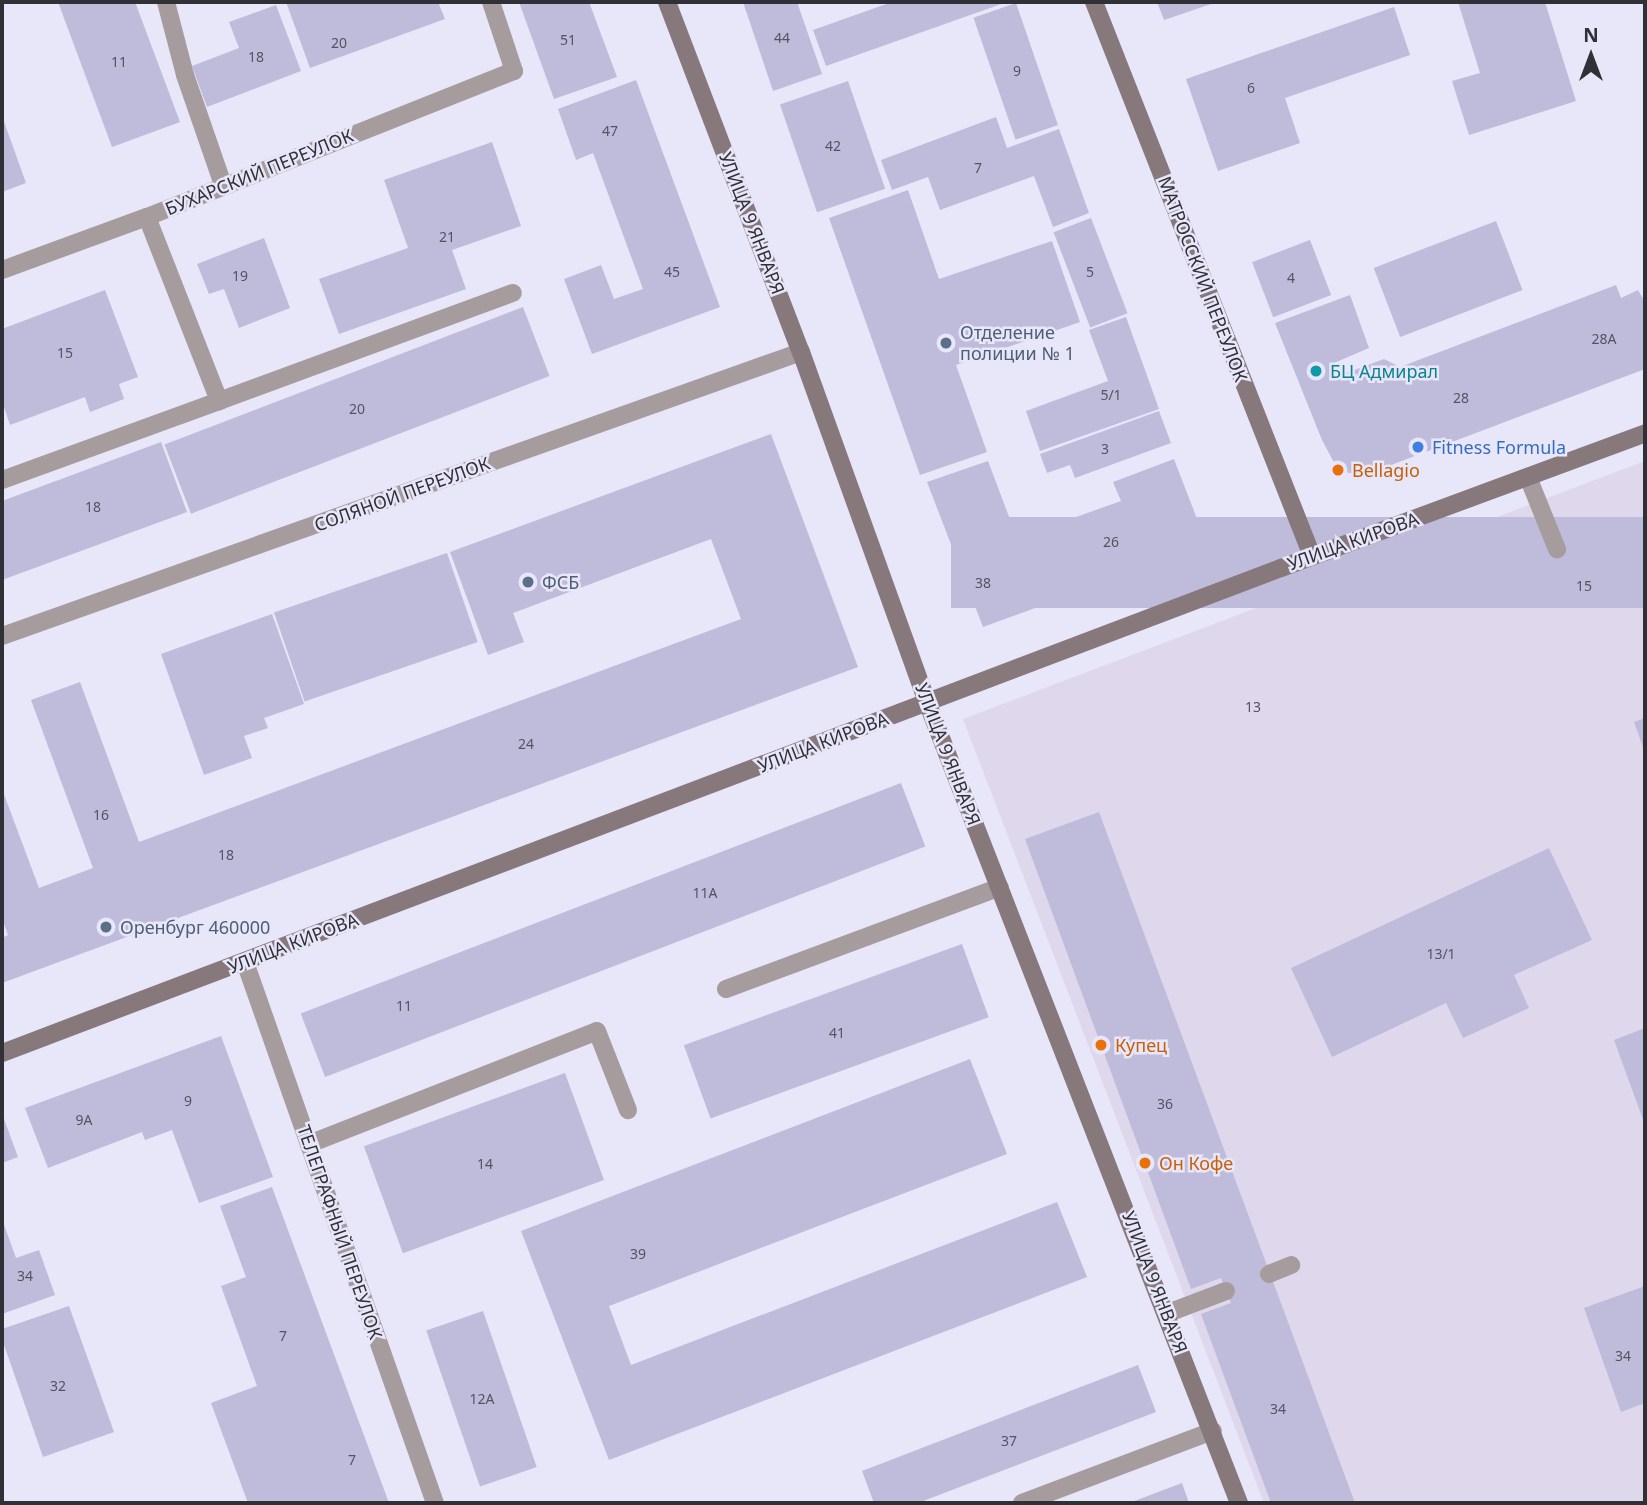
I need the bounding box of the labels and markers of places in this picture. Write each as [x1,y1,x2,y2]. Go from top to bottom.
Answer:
place label: Отделение полиции № 1 [960,322,1075,364]
marker: Отделение полиции № 1 [938,335,954,351]
place label: БЦ Адмирал [1330,360,1438,382]
marker: БЦ Адмирал [1308,363,1324,379]
place label: Fitness Formula [1432,436,1566,458]
marker: Fitness Formula [1410,439,1426,455]
place label: Bellagio [1352,459,1420,481]
marker: Bellagio [1330,462,1346,478]
place label: ФСБ [542,571,579,593]
marker: ФСБ [520,574,536,590]
place label: Оренбург 460000 [120,916,270,938]
marker: Оренбург 460000 [98,919,114,935]
place label: Купец [1115,1034,1167,1056]
marker: Купец [1093,1037,1109,1053]
place label: Он Кофе [1159,1152,1233,1174]
marker: Он Кофе [1137,1155,1153,1171]

